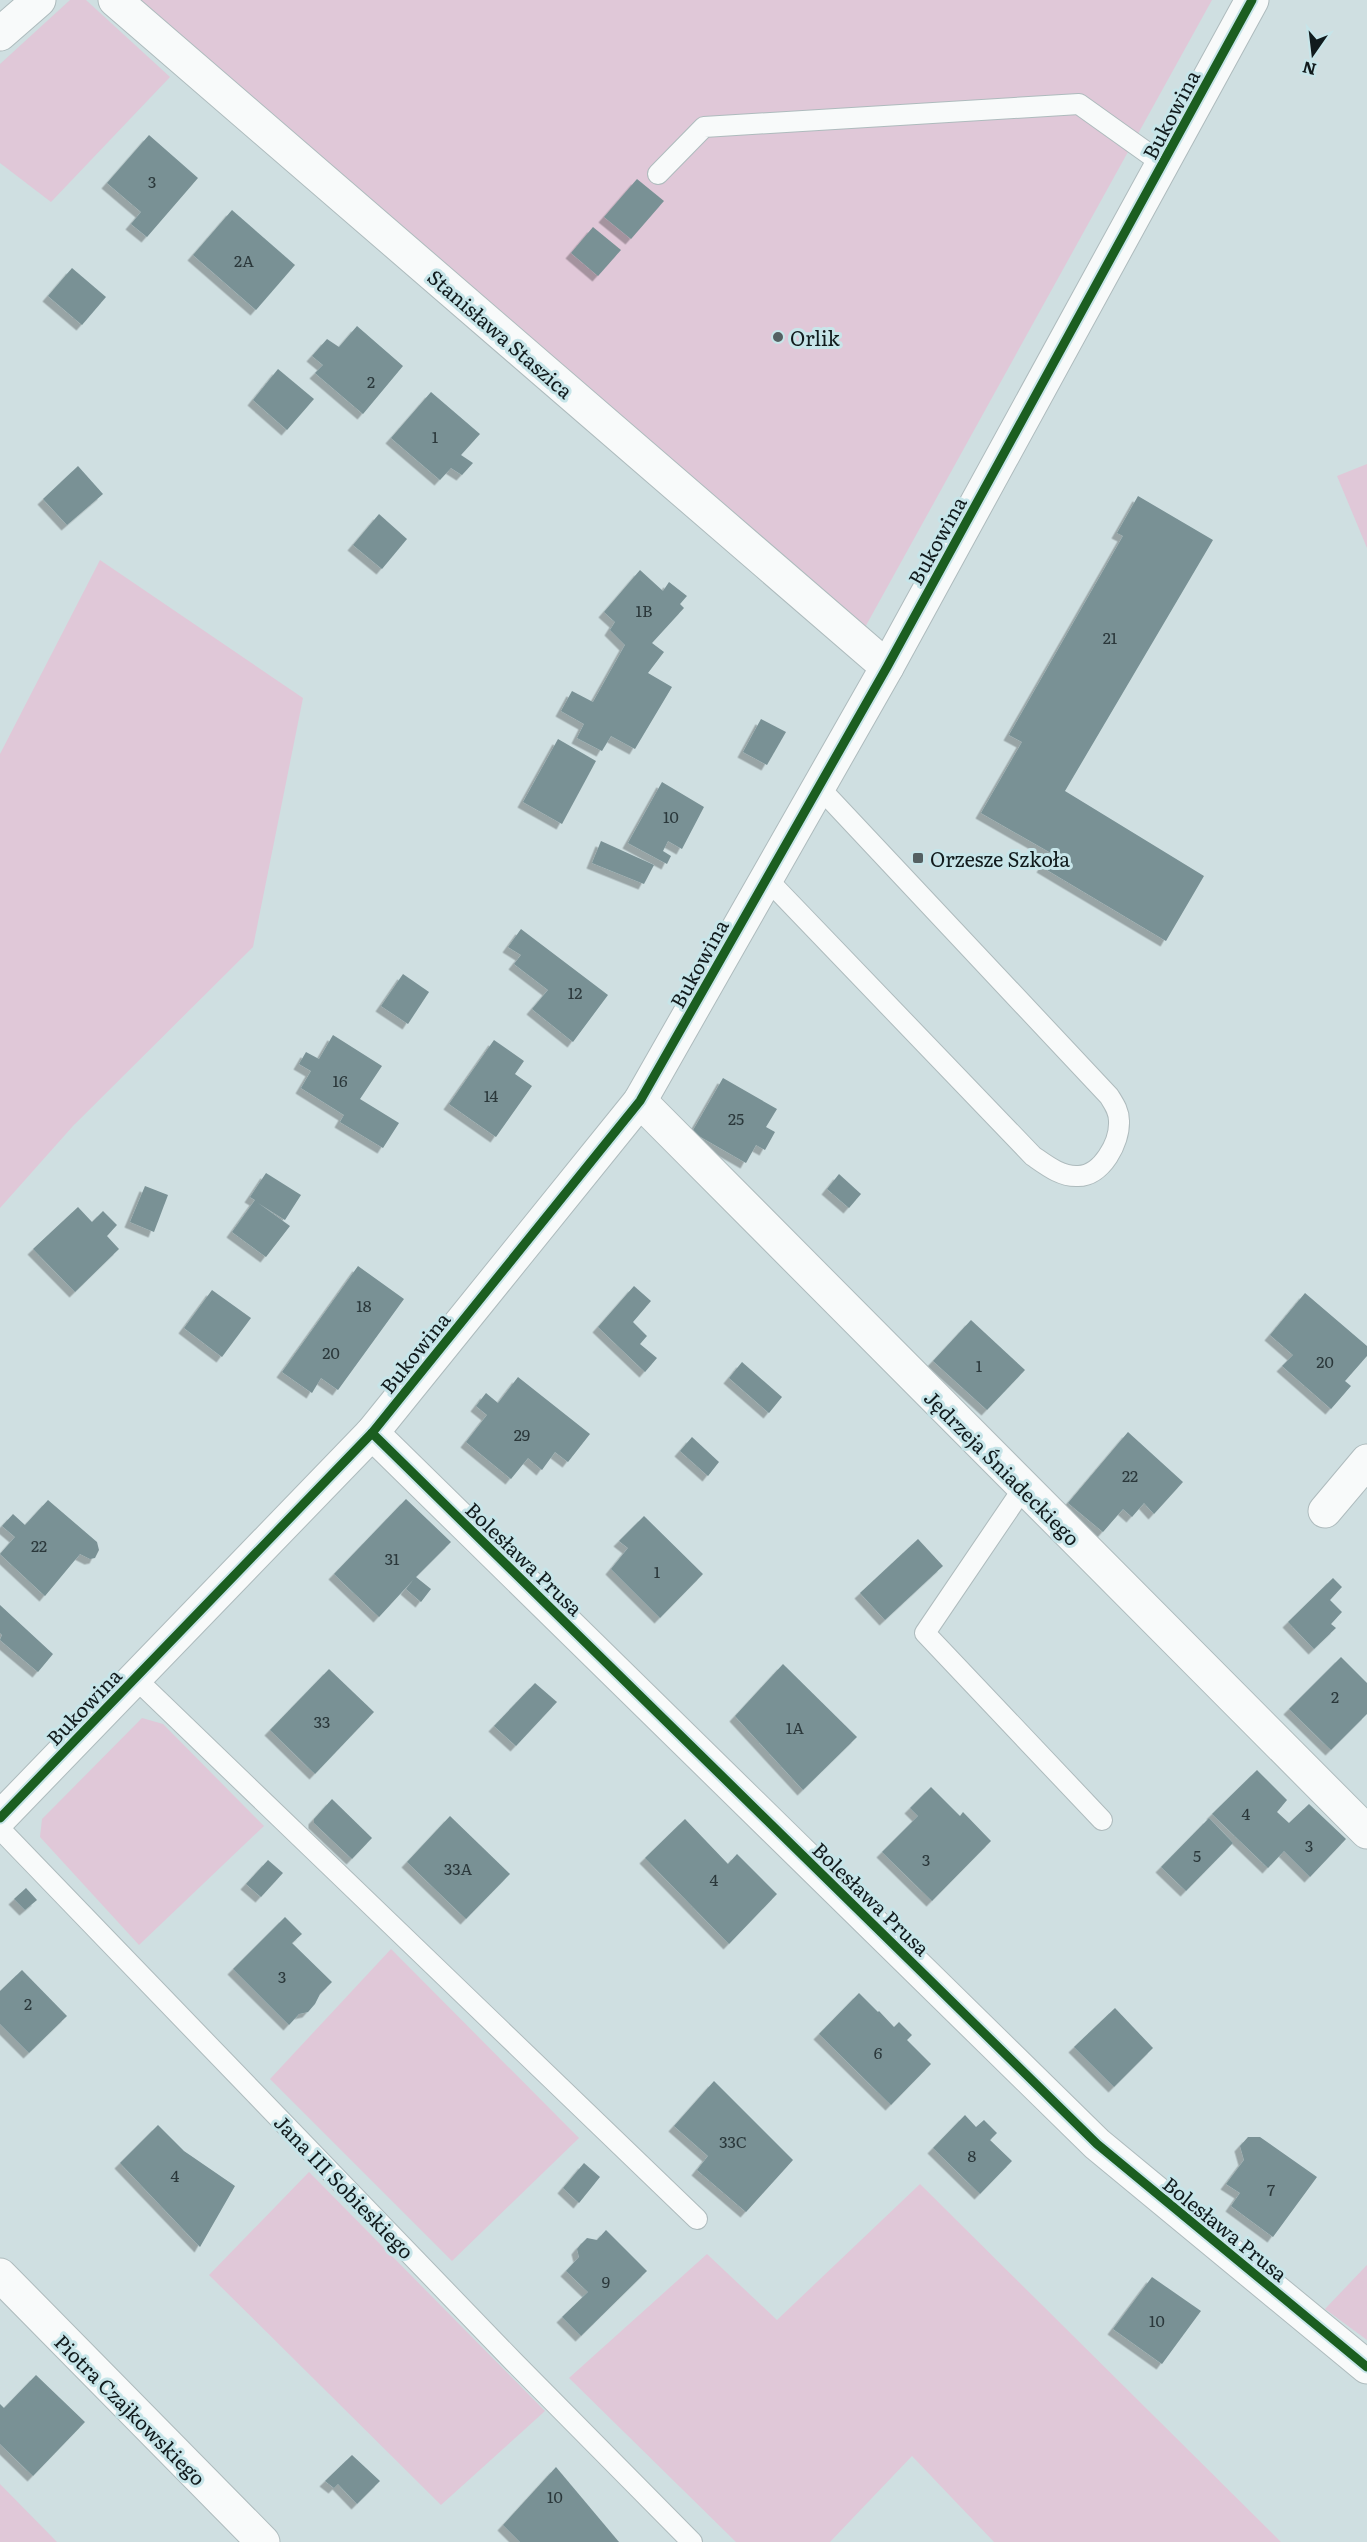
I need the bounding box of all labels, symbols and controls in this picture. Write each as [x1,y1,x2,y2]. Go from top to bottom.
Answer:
north arrow [1283,24,1343,84]
text: N [1300,56,1319,83]
street label: Bukowina [1134,64,1206,164]
house number: 3 [148,169,156,193]
house number: 2A [234,248,254,272]
street label: Stanisława Staszica [422,261,580,405]
place label: Orlik [790,322,841,352]
marker: Orlik [771,330,785,344]
house number: 2 [367,369,375,393]
house number: 1 [432,424,439,448]
street label: Bukowina [899,490,973,590]
house number: 1B [635,598,653,622]
house number: 21 [1103,625,1118,649]
house number: 10 [663,804,679,828]
place label: Orzesze Szkoła [930,843,1070,873]
marker: Orzesze Szkoła [911,851,925,865]
street label: Bukowina [661,913,735,1013]
house number: 12 [568,980,582,1004]
house number: 16 [332,1068,348,1092]
house number: 14 [484,1083,499,1107]
house number: 25 [728,1106,744,1130]
house number: 18 [356,1293,372,1317]
street label: Bukowina [372,1305,456,1399]
house number: 20 [322,1340,340,1364]
house number: 20 [1316,1349,1334,1373]
house number: 1 [976,1353,983,1377]
street label: Jędrzeja Śniadeckiego [918,1382,1088,1552]
house number: 29 [514,1422,530,1446]
house number: 22 [1122,1463,1138,1487]
street label: Bolesława Prusa [460,1494,591,1622]
house number: 22 [31,1533,47,1557]
house number: 31 [384,1546,400,1570]
house number: 1 [654,1559,661,1583]
street label: Bukowina [38,1660,128,1751]
house number: 2 [1331,1684,1339,1708]
house number: 33 [314,1709,330,1733]
house number: 1A [786,1715,804,1739]
house number: 4 [1242,1801,1251,1825]
house number: 3 [1305,1833,1313,1857]
street label: Bolesława Prusa [807,1834,938,1962]
house number: 5 [1193,1843,1201,1867]
house number: 3 [922,1847,930,1871]
house number: 33A [444,1856,473,1880]
house number: 4 [710,1867,719,1891]
house number: 3 [278,1964,286,1988]
house number: 2 [24,1991,32,2015]
house number: 6 [874,2040,883,2064]
street label: Jana III Sobieskiego [268,2107,422,2265]
house number: 33C [719,2129,747,2153]
house number: 8 [968,2143,977,2167]
house number: 4 [171,2163,180,2187]
street label: Bolesława Prusa [1157,2168,1295,2288]
house number: 7 [1267,2177,1275,2201]
house number: 9 [602,2269,610,2293]
house number: 10 [1149,2308,1165,2332]
street label: Piotra Czajkowskiego [49,2327,213,2491]
house number: 10 [547,2484,563,2508]

